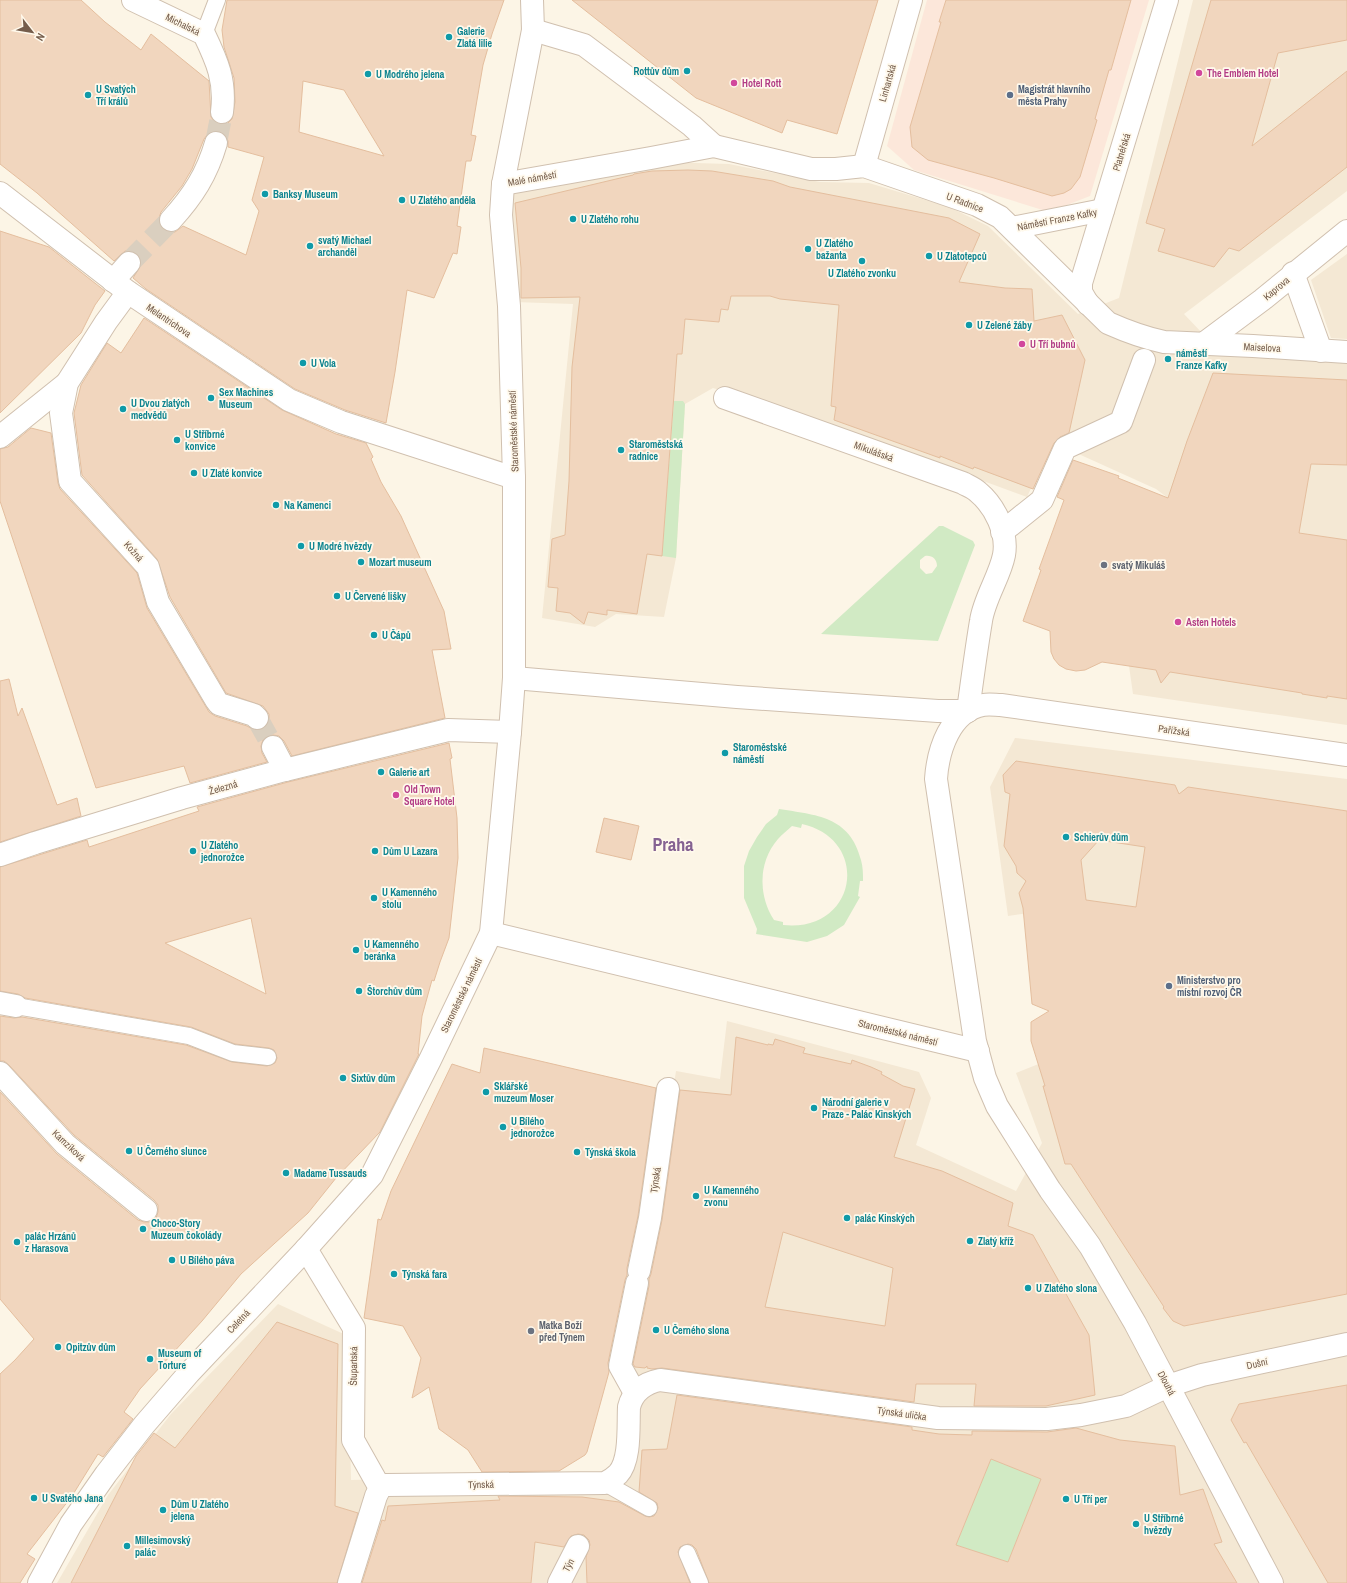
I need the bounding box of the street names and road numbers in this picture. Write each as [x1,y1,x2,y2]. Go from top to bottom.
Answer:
street label: Michalská [163,11,203,39]
street label: Linhartská [876,63,899,103]
street label: Platnéřská [1110,131,1133,173]
street label: Malé náměstí [507,168,558,189]
street label: U Radnice [944,189,986,216]
street label: Náměstí Franze Kafky [1016,205,1099,234]
street label: Kaprova [1260,273,1293,303]
street label: Melantrichova [144,301,194,340]
street label: Maiselova [1243,340,1281,355]
street label: Staroměstské náměstí [506,389,521,472]
street label: Mikulášská [852,438,896,465]
street label: Kožná [121,538,147,565]
street label: Pařížská [1157,722,1191,739]
street label: Železná [207,777,239,798]
street label: Staroměstské náměstí [438,955,485,1035]
street label: Staroměstské náměstí [857,1016,940,1049]
street label: Kamzíková [49,1127,88,1164]
street label: Týnská [647,1166,664,1194]
street label: Celetná [224,1306,253,1336]
street label: Štupartská [347,1346,360,1386]
street label: Dušní [1245,1355,1270,1372]
street label: Dlouhá [1155,1369,1179,1398]
street label: Týnská ulička [876,1404,928,1423]
street label: Týnská [468,1478,495,1491]
street label: Týn [560,1556,577,1574]

